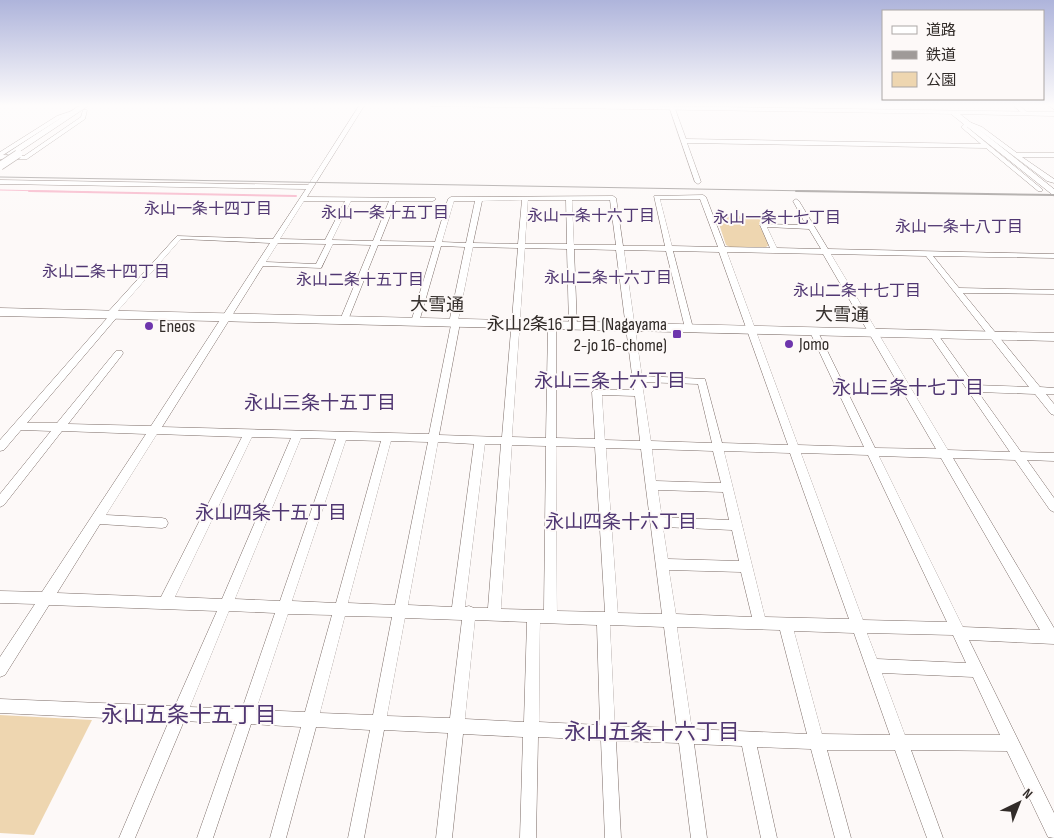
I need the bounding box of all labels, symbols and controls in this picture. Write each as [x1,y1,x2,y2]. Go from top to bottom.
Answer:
legend [882,10,1044,100]
text: 道路 [926,21,956,40]
text: 鉄道 [926,46,956,65]
text: 公園 [926,71,956,90]
district label: 永山一条十四丁目 [144,200,272,219]
district label: 永山一条十五丁目 [321,204,449,223]
district label: 永山一条十六丁目 [527,207,655,226]
district label: 永山一条十七丁目 [713,209,841,228]
district label: 永山一条十八丁目 [895,218,1023,237]
district label: 永山二条十四丁目 [42,263,170,282]
district label: 永山二条十六丁目 [544,269,672,288]
district label: 永山二条十五丁目 [296,271,424,290]
district label: 永山二条十七丁目 [793,282,921,301]
street label: 大雪通 [410,294,464,316]
street label: 大雪通 [815,304,869,326]
place label: 永山2条16丁目 (Nagayama 2-jo 16-chome) [487,314,667,356]
place label: Eneos [159,316,195,337]
marker: Eneos [143,320,155,332]
marker: 永山2条16丁目 (Nagayama 2-jo 16-chome) [671,328,683,340]
place label: Jomo [798,334,829,355]
marker: Jomo [783,338,795,350]
district label: 永山三条十六丁目 [534,370,686,393]
district label: 永山三条十七丁目 [832,377,984,400]
district label: 永山三条十五丁目 [244,392,396,415]
district label: 永山四条十五丁目 [195,502,347,525]
district label: 永山四条十六丁目 [545,511,697,534]
district label: 永山五条十五丁目 [101,702,277,729]
district label: 永山五条十六丁目 [564,719,740,746]
north arrow [994,778,1044,828]
text: N [1019,785,1036,803]

